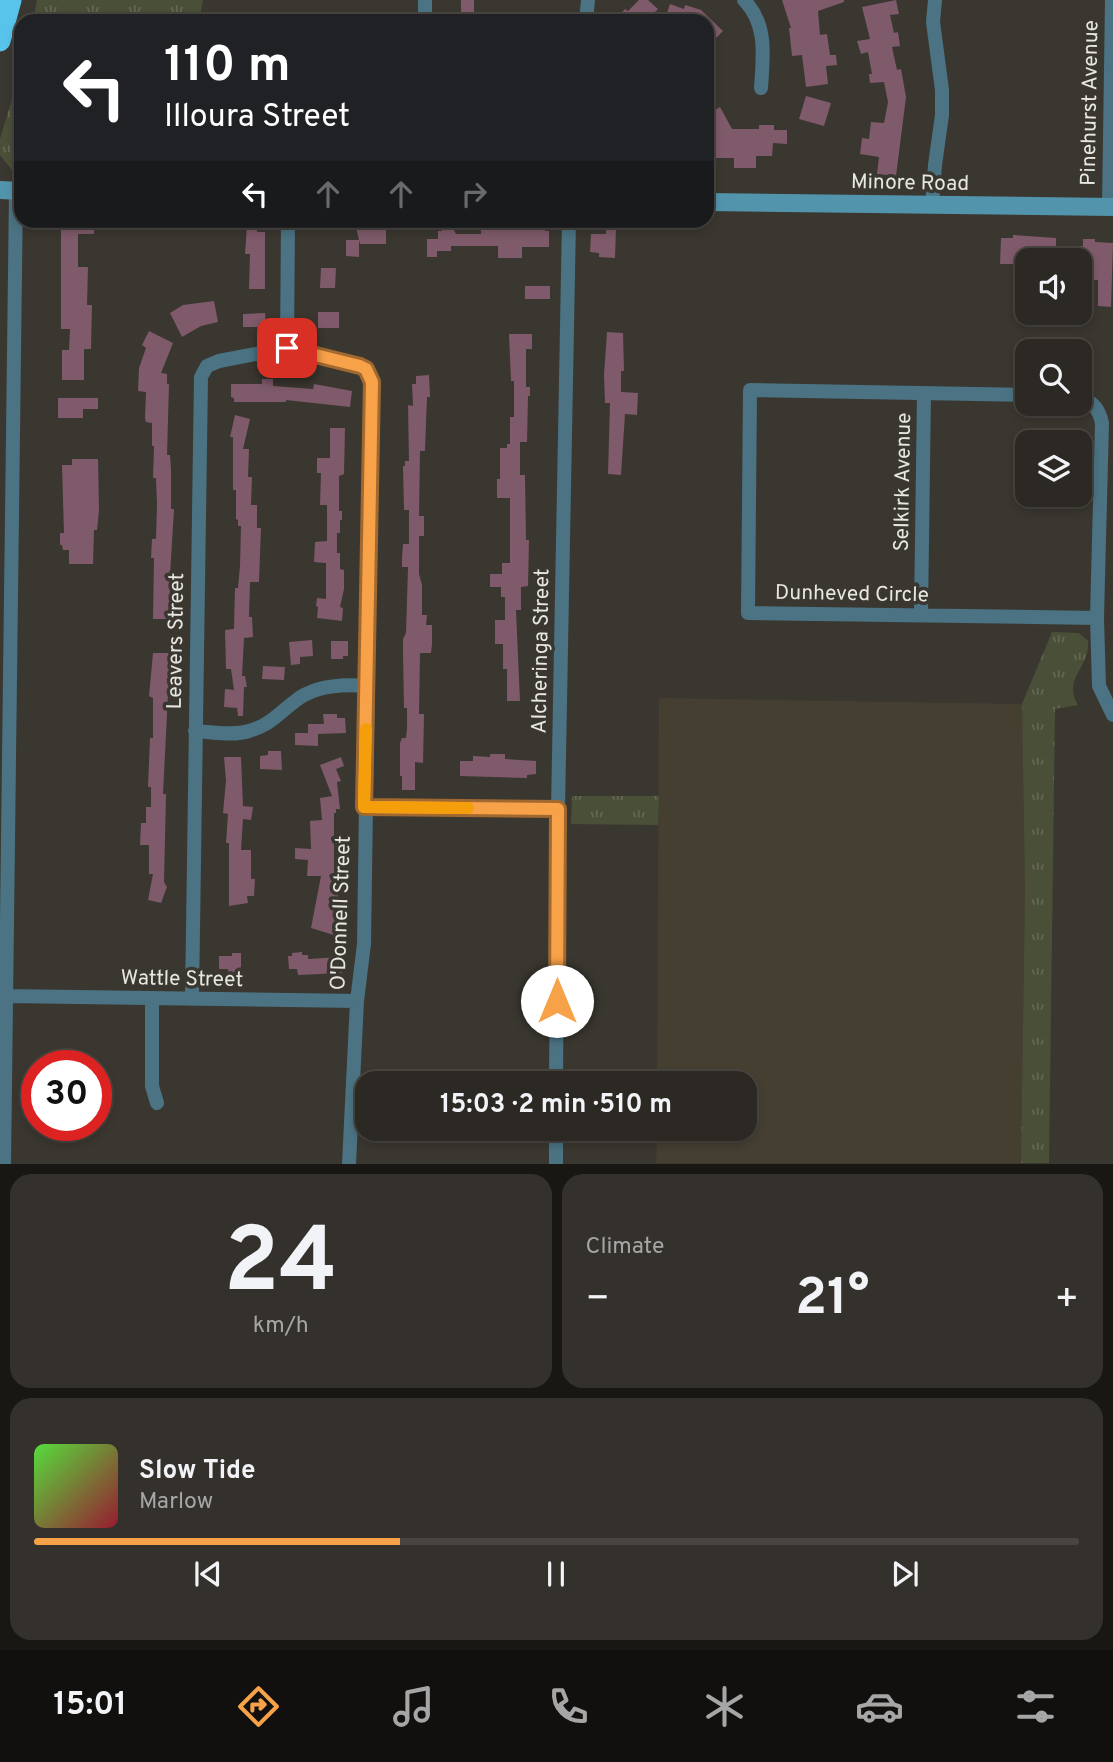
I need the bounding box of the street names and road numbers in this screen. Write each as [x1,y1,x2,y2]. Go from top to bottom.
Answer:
street label: Pinehurst Avenue [1076,20,1105,186]
street label: Minore Road [851,169,969,198]
street label: Selkirk Avenue [889,412,918,552]
street label: Alcheringa Street [527,568,556,734]
street label: Leavers Street [162,572,191,710]
street label: Dunheved Circle [775,580,929,609]
street label: O'Donnell Street [325,835,358,991]
street label: Wattle Street [120,965,243,994]

